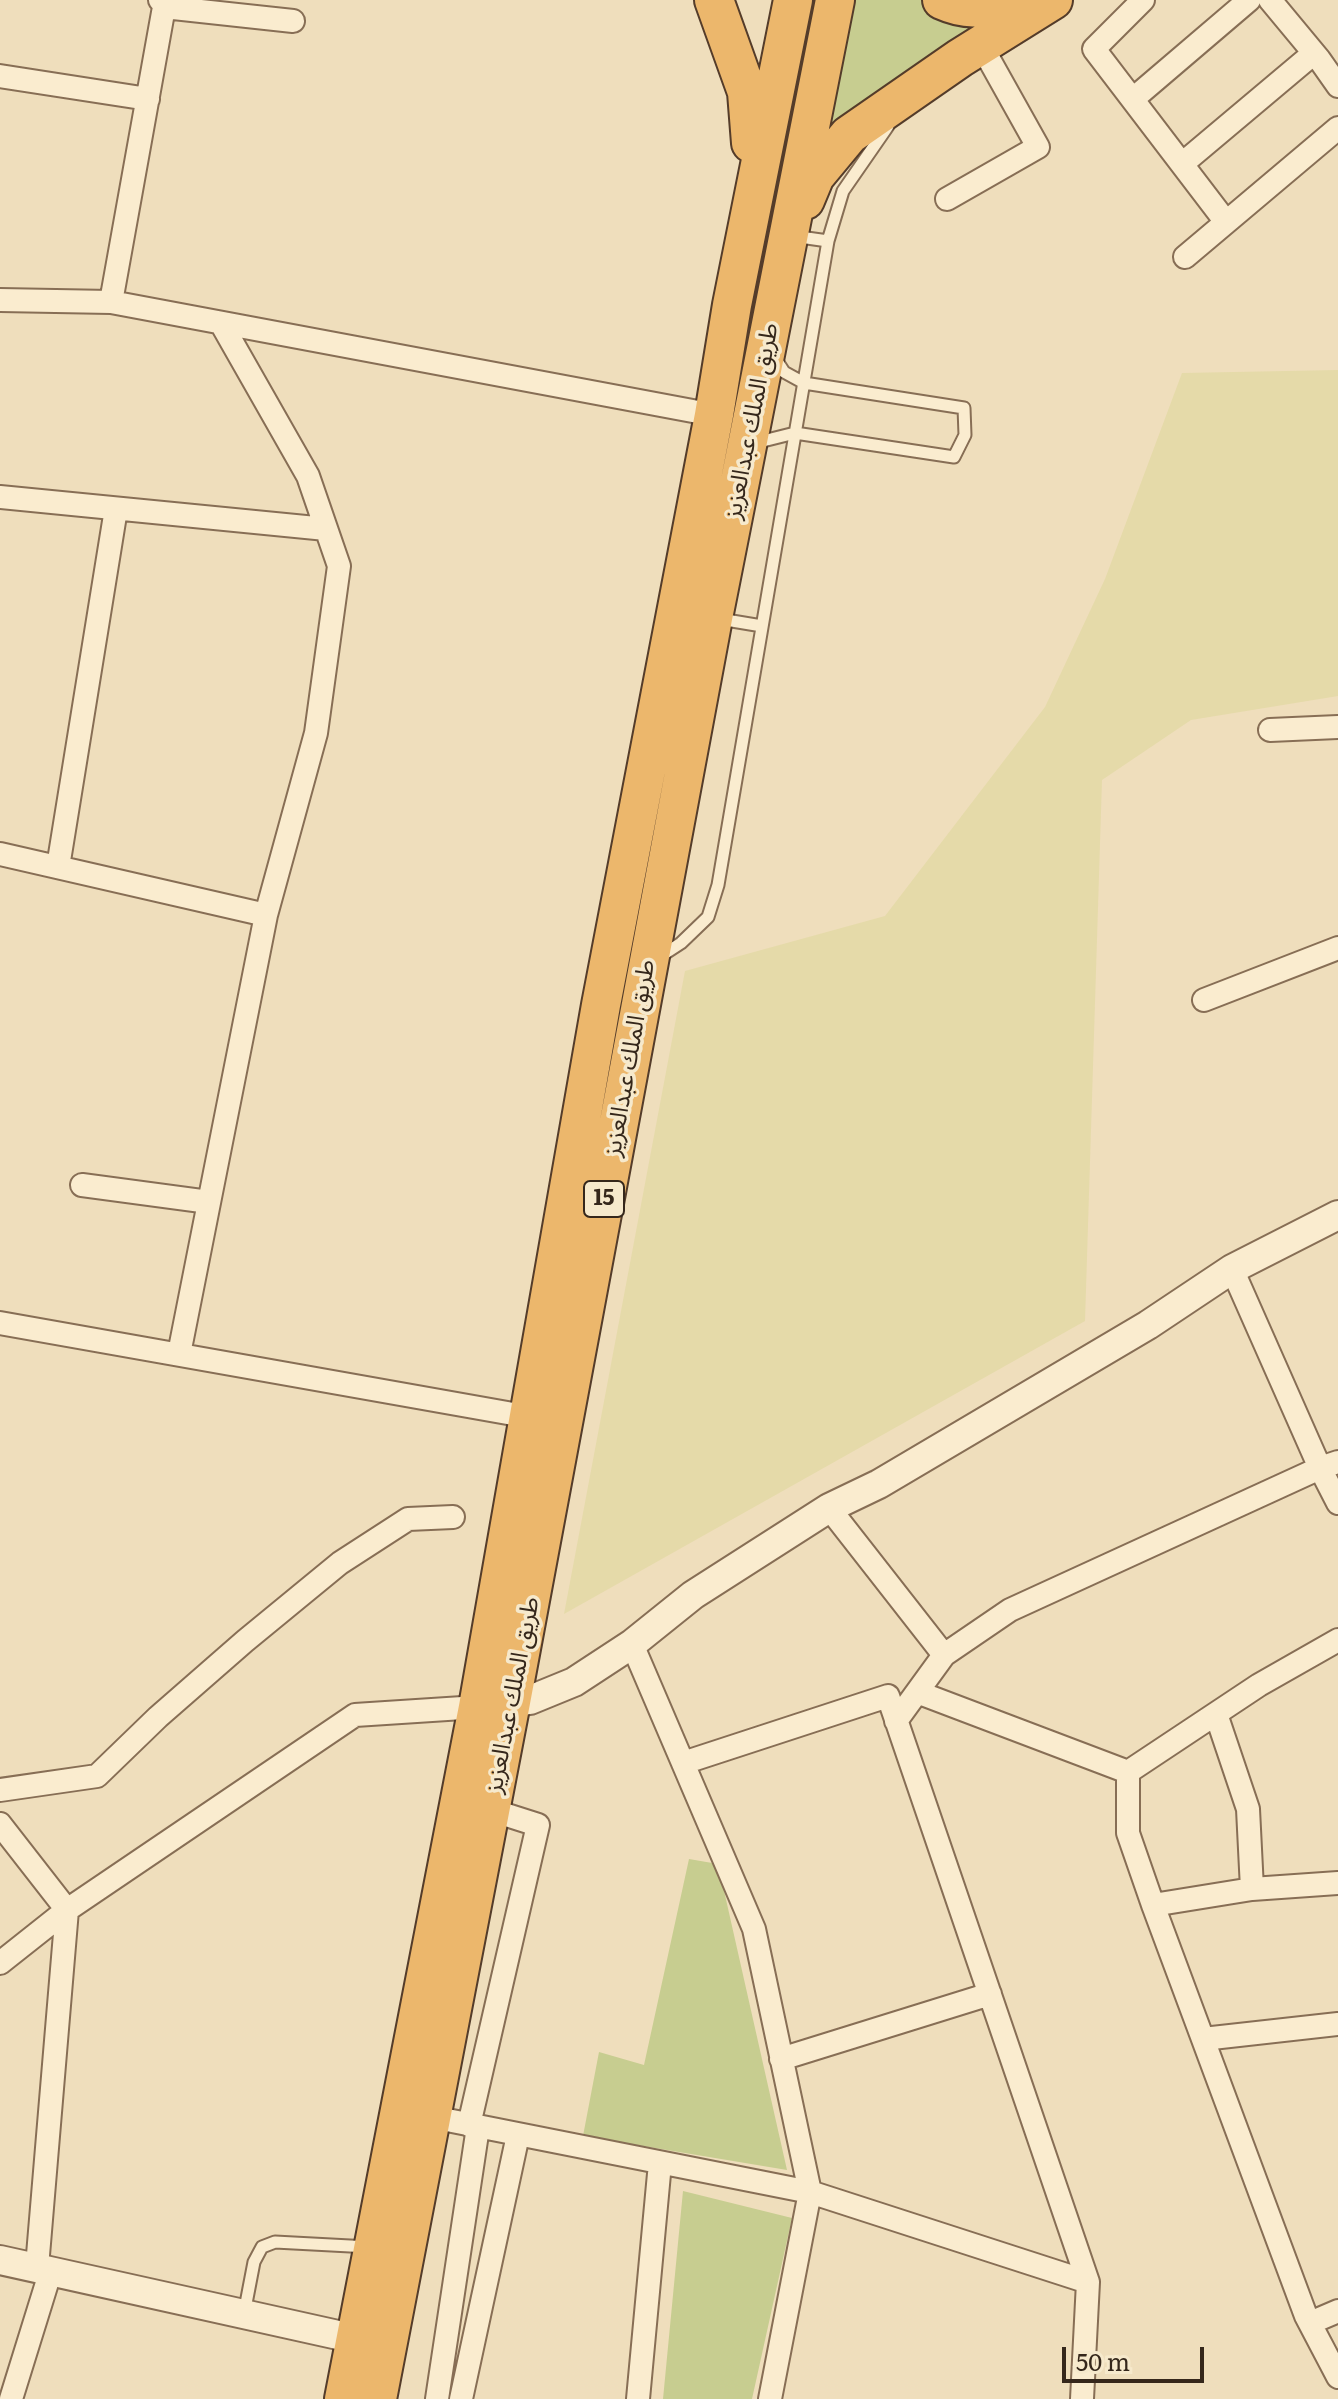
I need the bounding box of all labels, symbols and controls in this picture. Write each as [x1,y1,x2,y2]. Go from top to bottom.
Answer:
street label: طريق الملك عبدالعزيز [719,320,785,522]
street label: طريق الملك عبدالعزيز [599,957,661,1159]
road number: 15 [584,1181,624,1217]
street label: طريق الملك عبدالعزيز [480,1594,546,1796]
scale bar [1066,2331,1208,2381]
text: 50 m [1076,2343,1130,2378]

